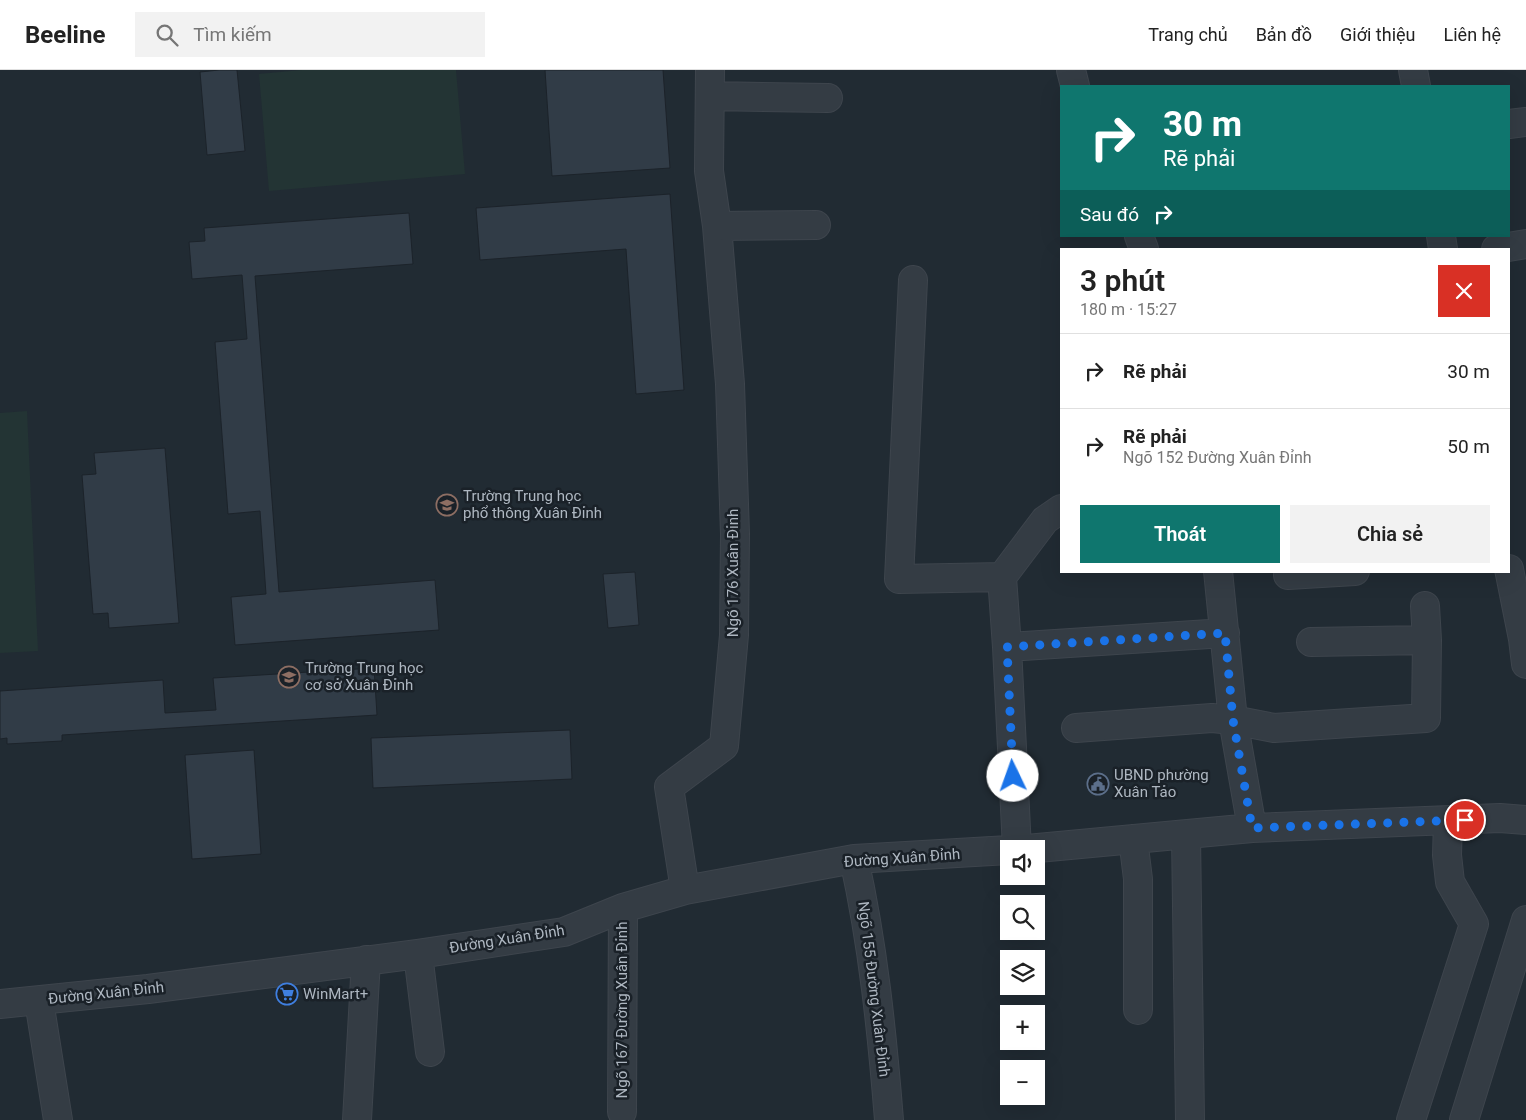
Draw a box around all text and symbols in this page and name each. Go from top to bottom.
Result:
search box [135,12,485,57]
text: Beeline [25,21,105,49]
icon: search [153,21,181,49]
text: Tìm kiếm [193,23,272,46]
text: Trang chủ [1148,24,1228,45]
text: Bản đồ [1256,24,1312,45]
text: Giới thiệu [1340,24,1416,45]
text: Liên hệ [1444,24,1501,45]
text: 30 m [1163,104,1242,145]
icon: right [1080,105,1145,170]
text: Rẽ phải [1163,146,1235,171]
icon: right [1149,200,1177,228]
text: Sau đó [1080,203,1139,226]
text: 3 phút [1080,263,1165,298]
button: close [1438,265,1490,317]
text: 180 m · 15:27 [1080,300,1177,319]
icon: right [1080,357,1108,385]
text: Rẽ phải [1123,360,1187,383]
text: 30 m [1447,360,1490,383]
text: Rẽ phải [1123,425,1187,448]
icon: right [1080,432,1108,460]
text: 50 m [1447,435,1490,458]
text: Ngõ 152 Đường Xuân Đỉnh [1123,448,1312,467]
place label: Trường Trung học phổ thông Xuân Đỉnh [463,487,602,522]
school or university icon: Trường Trung học phổ thông Xuân Đỉnh [435,493,459,517]
button: Thoát [1080,505,1280,563]
button: Chia sẻ [1290,505,1490,563]
street label: Ngõ 176 Xuân Đỉnh [724,509,742,637]
place label: Trường Trung học cơ sở Xuân Đỉnh [305,659,423,694]
school or university icon: Trường Trung học cơ sở Xuân Đỉnh [277,665,301,689]
position arrow [986,749,1038,801]
place label: UBND phường Xuân Tảo [1114,766,1209,801]
public building icon: UBND phường Xuân Tảo [1086,772,1110,796]
pin [1444,799,1486,841]
icon: arrive [1451,806,1479,834]
map controls [1000,840,1045,1105]
button: sound [1000,840,1045,885]
street label: Đường Xuân Đỉnh [843,845,961,871]
button: search [1000,895,1045,940]
street label: Ngõ 155 Đường Xuân Đỉnh [854,900,894,1078]
street label: Đường Xuân Đỉnh [448,921,566,957]
street label: Ngõ 167 Đường Xuân Đỉnh [613,922,631,1098]
button: layers [1000,950,1045,995]
street label: Đường Xuân Đỉnh [47,978,165,1008]
supermarket icon: WinMart+ [275,982,299,1006]
place label: WinMart+ [303,985,368,1003]
button: + [1000,1005,1045,1050]
button: − [1000,1060,1045,1105]

